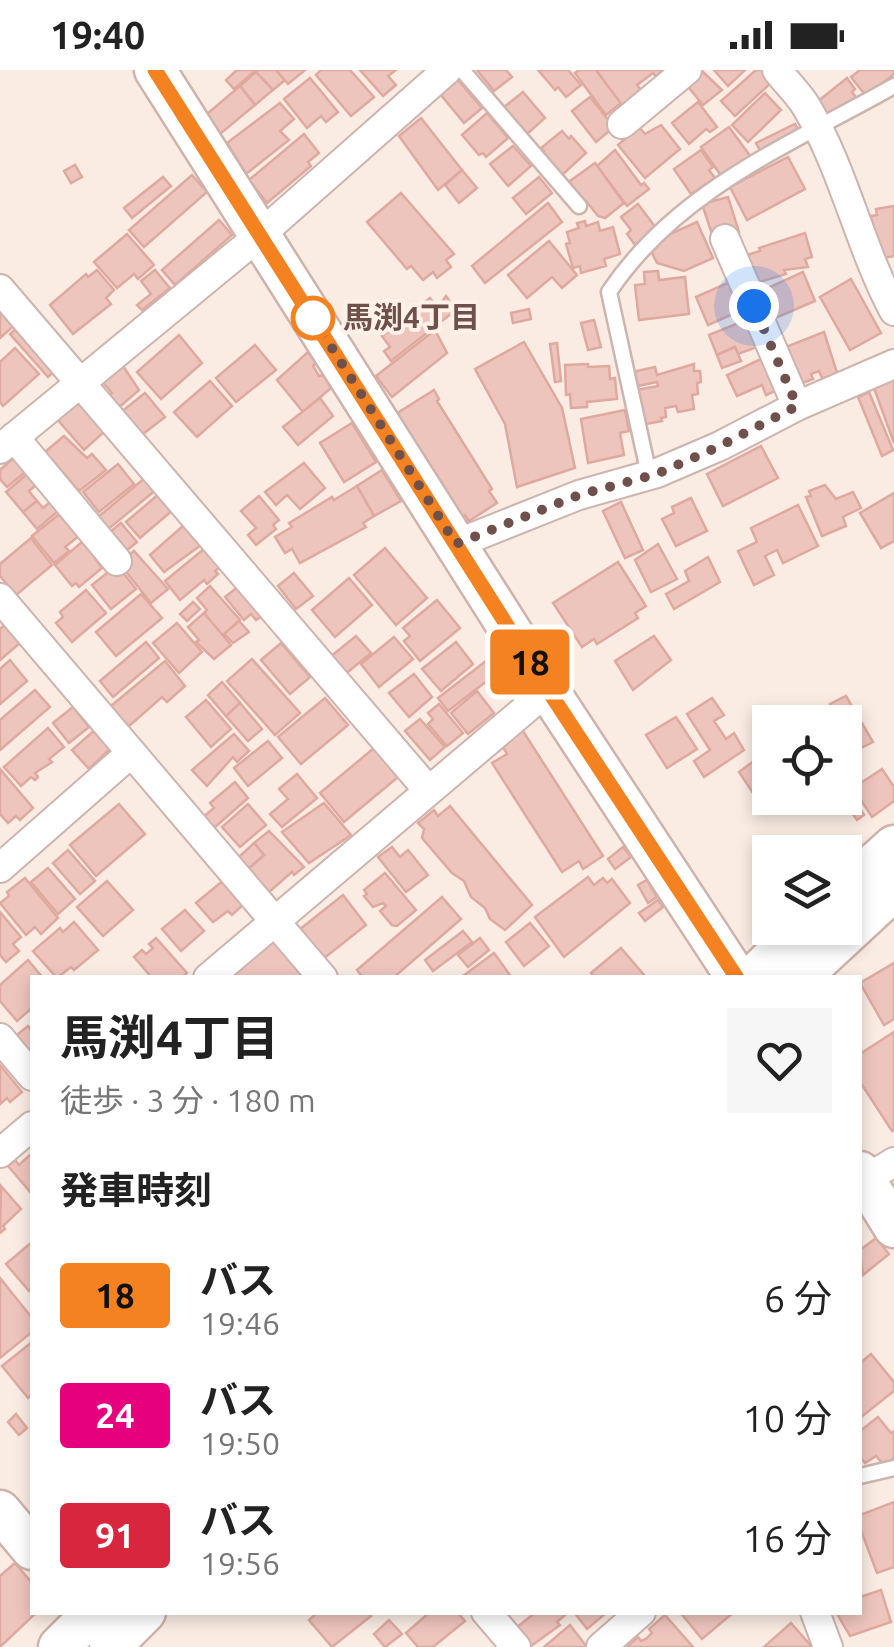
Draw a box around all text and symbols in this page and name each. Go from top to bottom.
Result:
text: 19:40 [50,14,145,56]
your location [729,281,779,331]
marker: 馬渕4丁目 [292,297,334,339]
place label: 馬渕4丁目 [343,300,480,334]
line badge: 18 [485,630,575,694]
text: 18 [510,642,550,682]
map controls [752,705,862,945]
button: locate [752,705,862,815]
button: layers [752,835,862,945]
button: heart [727,1008,832,1113]
text: 馬渕4丁目 [60,1010,279,1064]
text: 徒歩 · 3 分 · 180 m [60,1082,316,1118]
text: 発車時刻 [60,1169,212,1211]
text: バス [200,1259,276,1301]
text: 18 [95,1275,135,1315]
text: 6 分 [764,1277,832,1319]
text: 19:46 [200,1305,280,1341]
text: バス [200,1379,276,1421]
text: 24 [95,1395,135,1435]
text: 10 分 [742,1397,832,1439]
text: 19:50 [200,1425,280,1461]
text: バス [200,1499,276,1541]
text: 91 [95,1515,135,1555]
text: 16 分 [742,1517,832,1559]
text: 19:56 [200,1545,280,1581]

